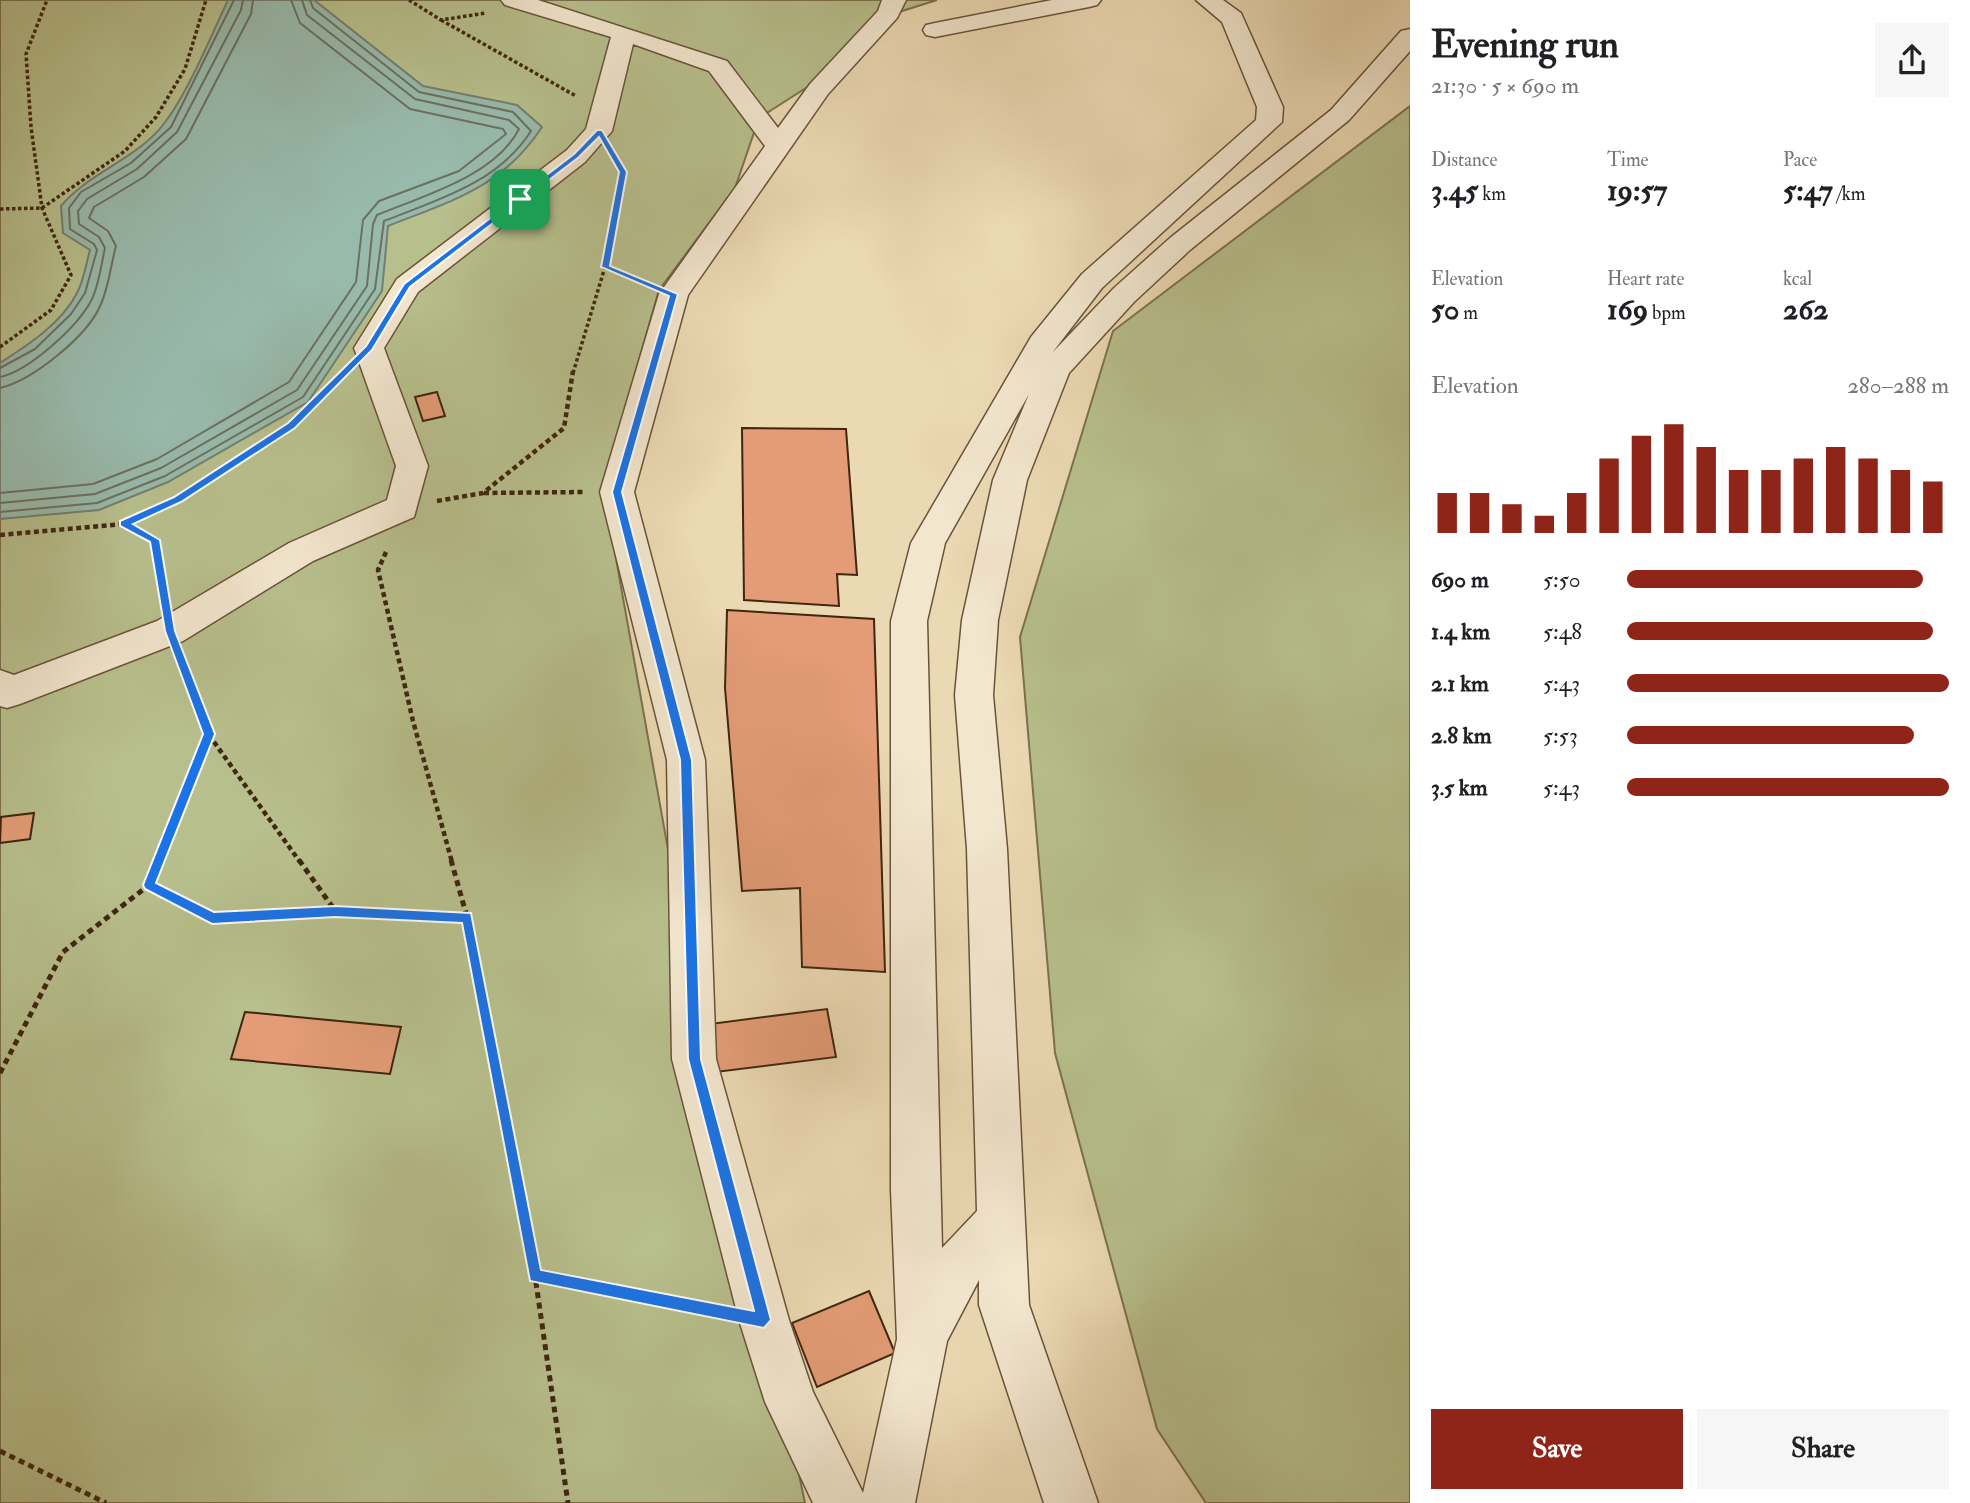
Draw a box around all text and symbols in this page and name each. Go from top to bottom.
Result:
text: Evening run [1431,21,1619,69]
button: share [1875,23,1949,97]
text: 21:30 · 5 × 690 m [1431,71,1579,100]
text: Distance [1431,148,1497,172]
text: Time [1607,148,1649,172]
text: Pace [1783,148,1817,172]
pin [490,169,550,229]
text: 3.45 [1431,172,1478,209]
text: 19:57 [1607,172,1667,209]
text: 5:47 [1783,172,1833,209]
icon: arrive [501,180,539,218]
text: km [1478,182,1506,206]
text: /km [1833,182,1866,206]
text: Elevation [1431,267,1503,291]
text: Heart rate [1607,267,1684,291]
text: kcal [1783,267,1812,291]
text: 50 [1431,291,1459,328]
text: 169 [1607,291,1648,328]
text: 262 [1783,291,1829,328]
text: m [1459,301,1478,325]
text: bpm [1648,301,1686,325]
text: Elevation [1431,371,1519,400]
text: 280–288 m [1847,371,1949,400]
text: 690 m [1431,565,1489,594]
text: 5:50 [1543,565,1581,594]
text: 1.4 km [1431,617,1490,646]
text: 5:48 [1543,617,1582,646]
text: 2.1 km [1431,669,1489,698]
text: 5:43 [1543,669,1580,698]
text: 2.8 km [1431,721,1492,750]
text: 5:53 [1543,721,1578,750]
text: 3.5 km [1431,773,1488,802]
text: 5:43 [1543,773,1580,802]
button: Save [1431,1409,1683,1489]
button: Share [1697,1409,1949,1489]

